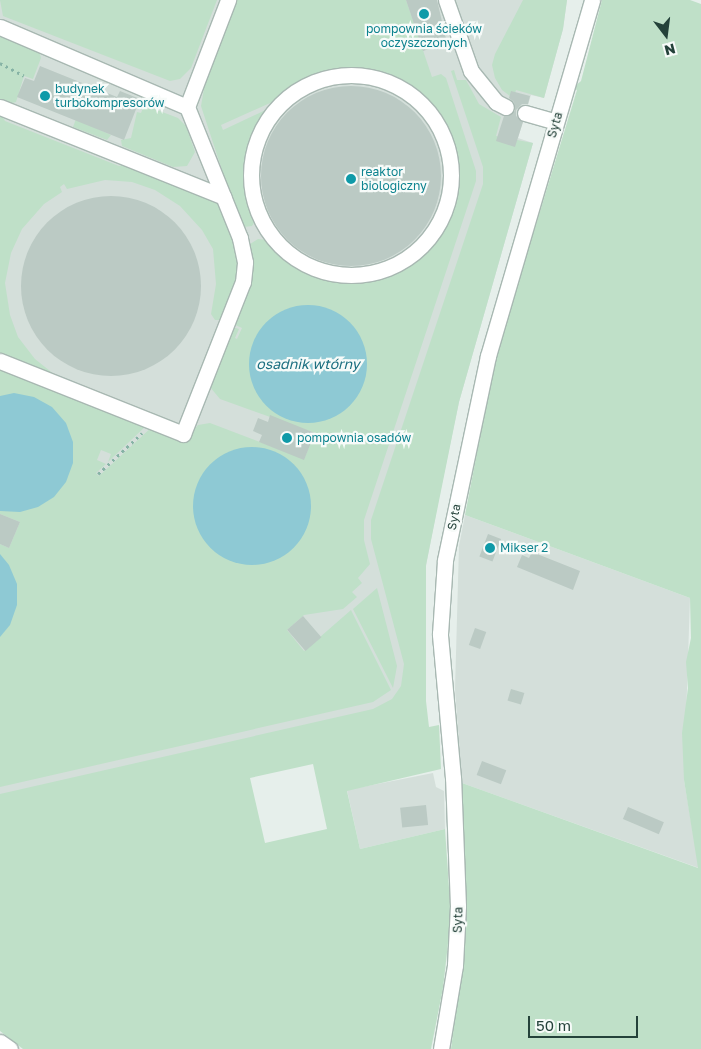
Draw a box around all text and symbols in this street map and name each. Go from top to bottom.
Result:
marker: pompownia ścieków oczyszczonych [418,8,430,20]
north arrow [641,10,691,60]
place label: pompownia ścieków oczyszczonych [366,22,482,50]
text: N [663,40,677,60]
place label: budynek turbokompresorów [55,82,164,110]
marker: budynek turbokompresorów [39,90,51,102]
street label: Syta [544,110,566,140]
place label: reaktor biologiczny [361,165,427,193]
marker: reaktor biologiczny [345,173,357,185]
water label: osadnik wtórny [256,356,360,372]
place label: pompownia osadów [297,431,411,445]
marker: pompownia osadów [281,432,293,444]
street label: Syta [444,503,464,531]
place label: Mikser 2 [500,541,548,555]
marker: Mikser 2 [484,542,496,554]
street label: Syta [450,907,466,933]
scale bar [531,1006,641,1038]
text: 50 m [536,1016,571,1034]

